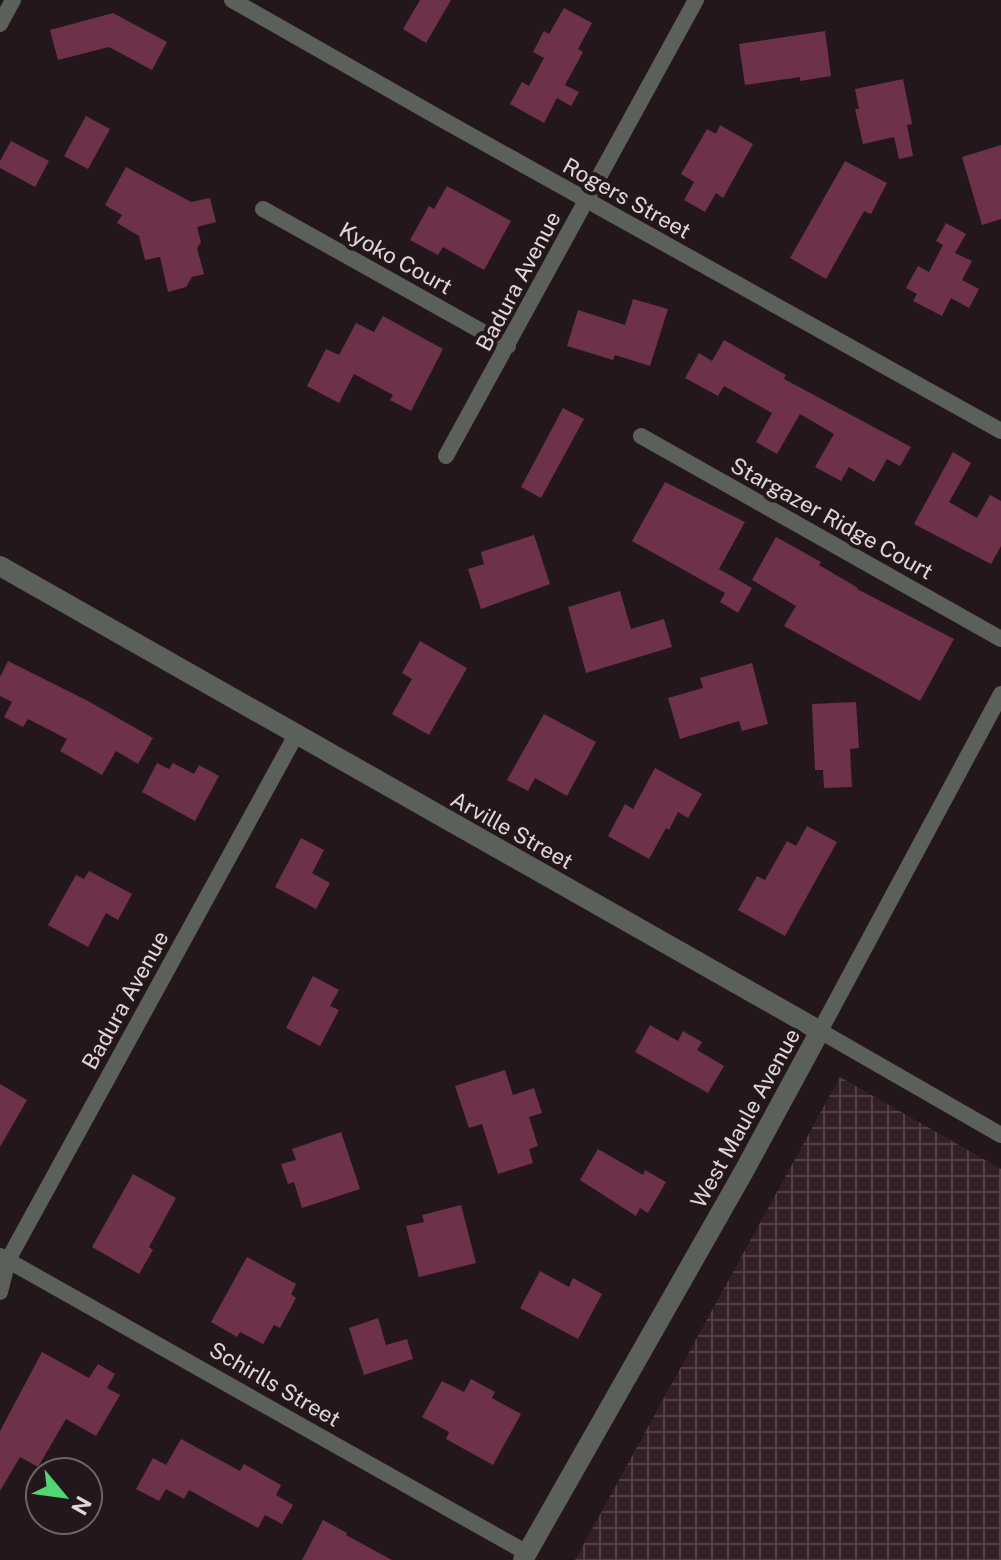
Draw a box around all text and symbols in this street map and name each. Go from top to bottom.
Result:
street label: Rogers Street [559,152,695,244]
street label: Badura Avenue [470,207,566,355]
street label: Kyoko Court [335,216,457,300]
street label: Stargazer Ridge Court [726,452,938,584]
street label: Arville Street [446,786,578,874]
street label: Badura Avenue [76,926,174,1074]
street label: West Maule Avenue [685,1024,805,1212]
street label: Schirlls Street [205,1336,345,1432]
north arrow [24,1456,104,1536]
text: N [66,1492,97,1520]

